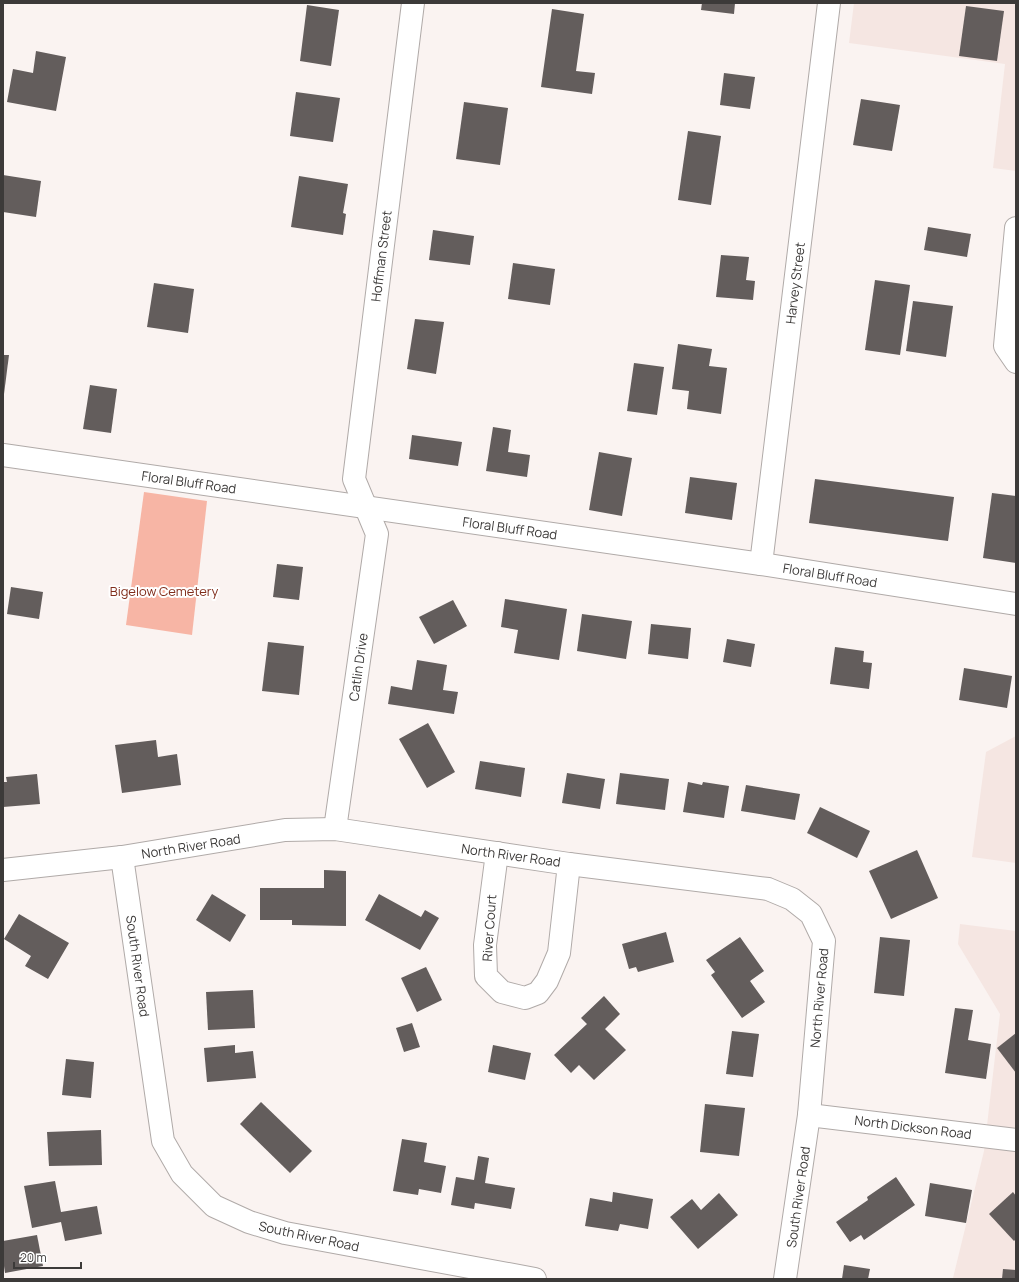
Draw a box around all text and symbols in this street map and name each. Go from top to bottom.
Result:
street label: Hoffman Street [366,209,396,303]
street label: Harvey Street [781,241,809,325]
street label: Floral Bluff Road [141,466,237,498]
street label: Floral Bluff Road [462,512,558,544]
street label: Floral Bluff Road [782,559,878,591]
park label: Bigelow Cemetery [110,582,218,600]
street label: Catlin Drive [344,631,372,702]
street label: North River Road [140,829,242,863]
street label: North River Road [460,839,562,871]
street label: River Court [478,894,500,962]
street label: South River Road [122,914,154,1018]
street label: North River Road [806,947,832,1049]
street label: North Dickson Road [853,1111,973,1143]
street label: South River Road [782,1145,814,1249]
street label: South River Road [257,1217,361,1255]
scale bar [14,1244,81,1270]
text: 20 m [20,1249,47,1266]

